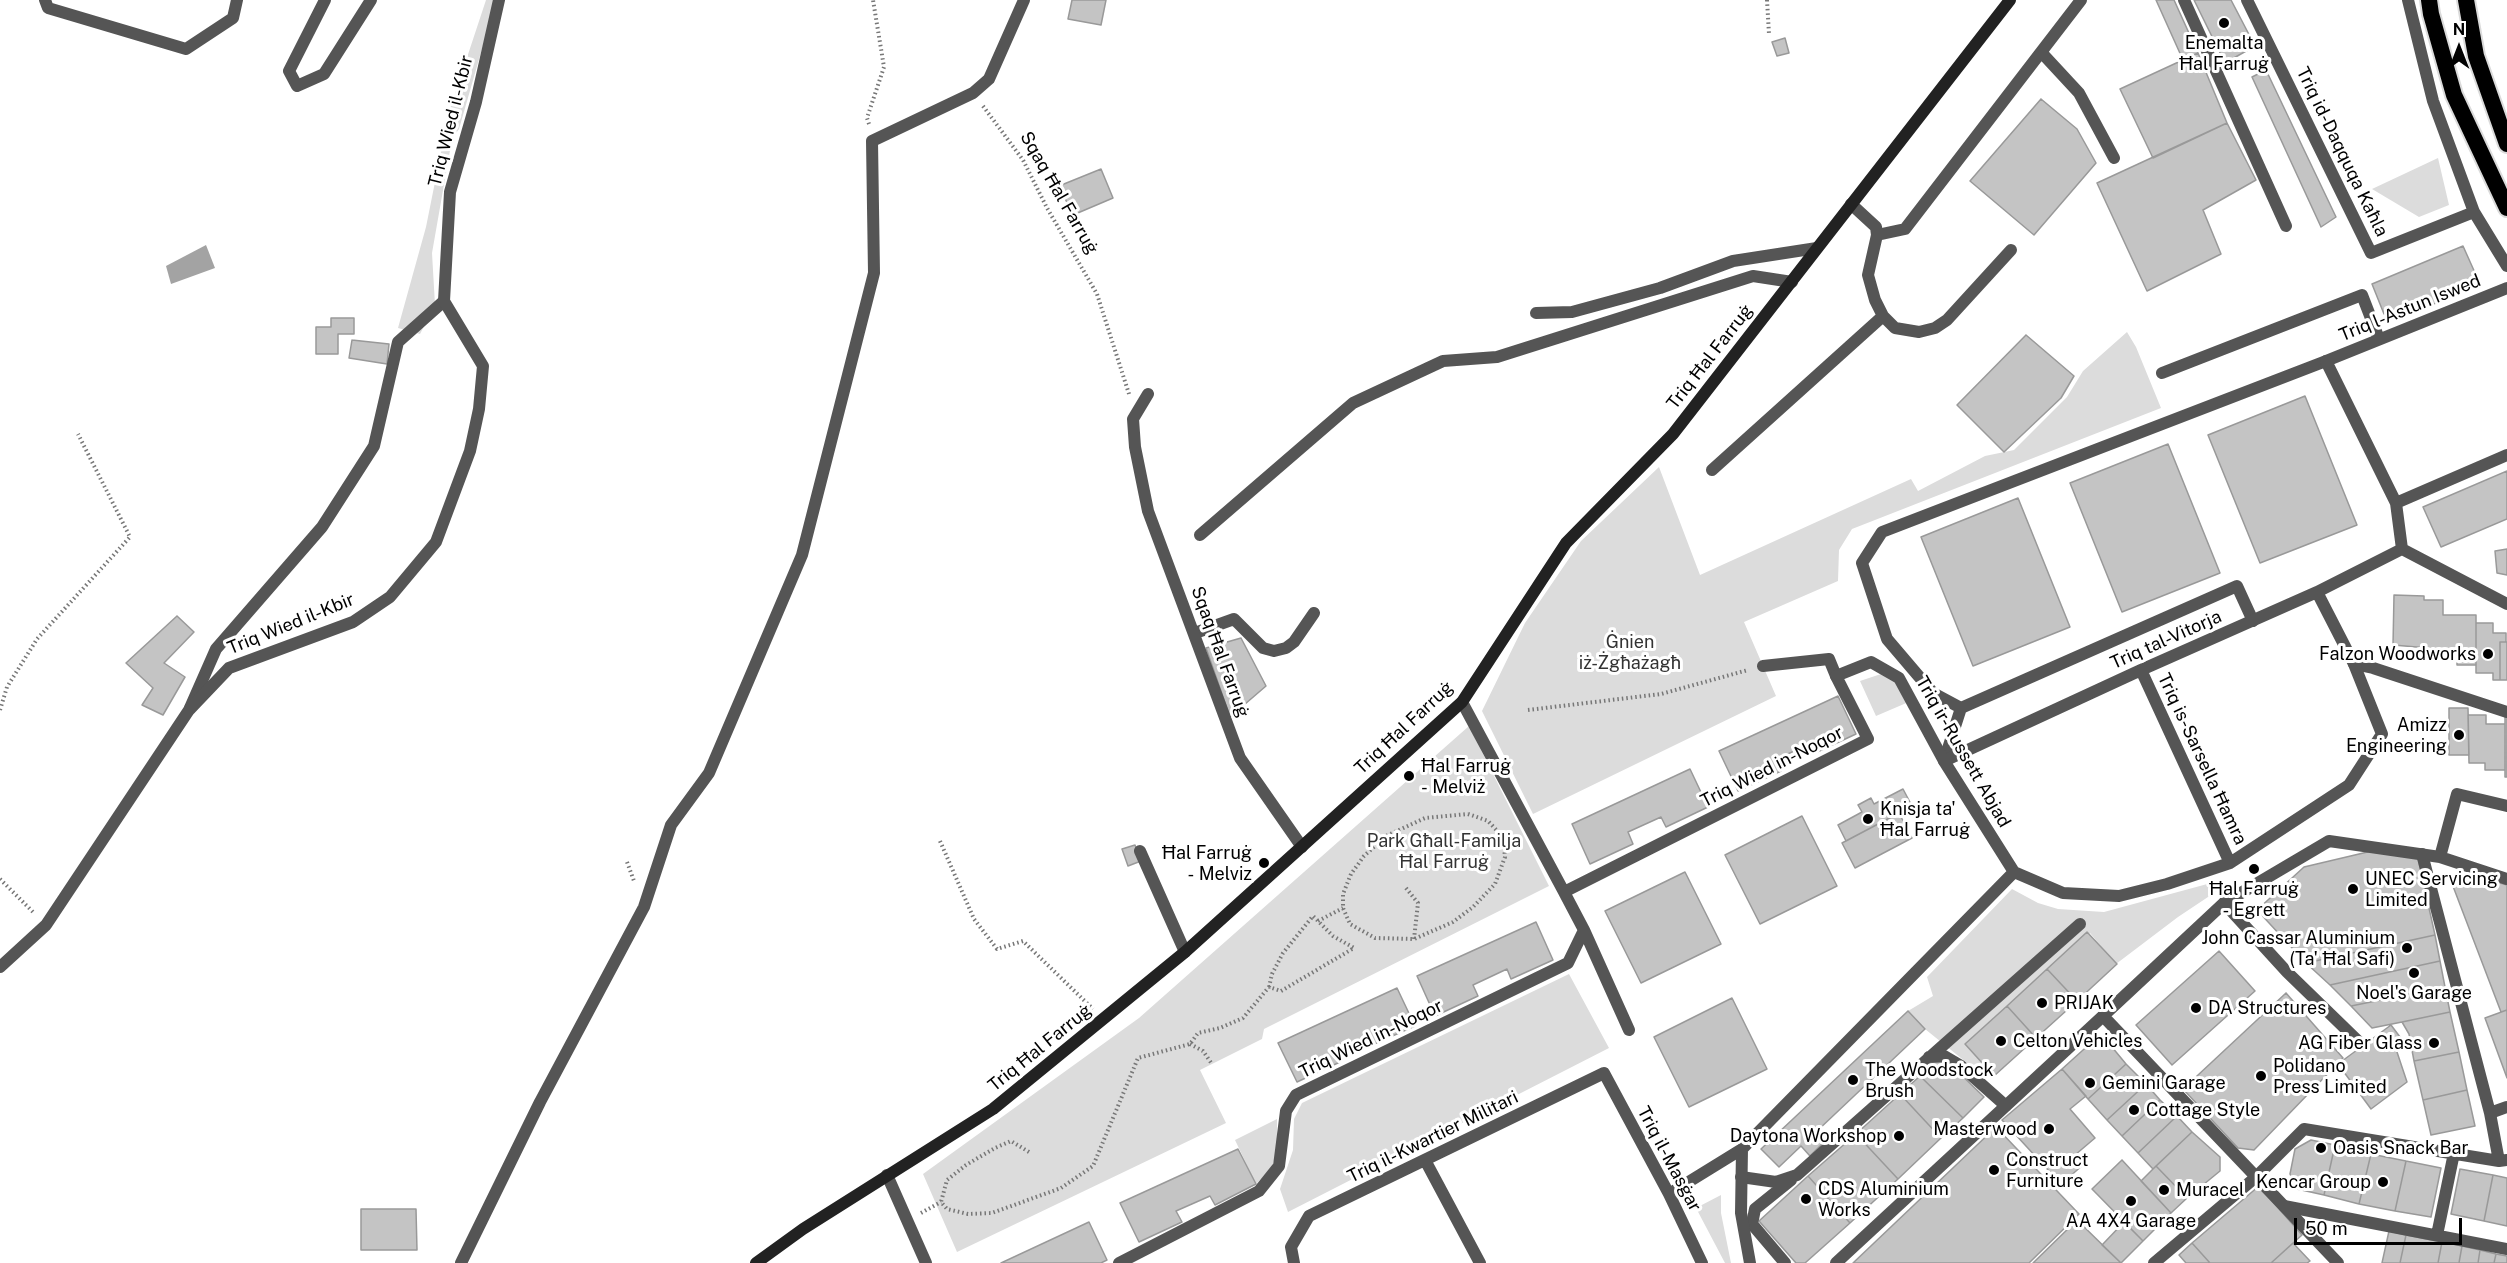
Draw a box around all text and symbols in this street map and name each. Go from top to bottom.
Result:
marker: Enemalta Ħal Farruġ [2217,16,2231,30]
north arrow [2429,18,2489,78]
text: N [2453,20,2465,39]
place label: Enemalta Ħal Farruġ [2179,32,2269,74]
street label: Triq Wied il-Kbir [424,53,478,189]
street label: Triq id-Daqquqa Kaħla [2292,64,2392,240]
street label: Sqaq Ħal Farruġ [1015,128,1103,258]
street label: Triq l-Astun Iswed [2336,270,2484,346]
street label: Triq Ħal Farruġ [1662,300,1758,414]
street label: Sqaq Ħal Farruġ [1186,583,1254,721]
street label: Triq Wied il-Kbir [224,589,358,659]
street label: Triq tal-Vitorja [2107,606,2225,674]
park label: Ġnien iż-Żgħażagħ [1579,631,1681,674]
place label: Falzon Woodworks [2319,643,2476,665]
marker: Falzon Woodworks [2481,647,2495,661]
street label: Triq is-Sarsella Ħamra [2153,670,2251,848]
street label: Triq ir-Russett Abjad [1911,673,2015,831]
street label: Triq Ħal Farruġ [1350,677,1458,779]
place label: Amizz Engineering [2346,714,2447,756]
street label: Triq Wied in-Noqor [1697,722,1847,812]
marker: Amizz Engineering [2452,728,2466,742]
place label: Ħal Farruġ - Melviż [1421,755,1511,798]
marker: Ħal Farruġ - Melviż [1402,769,1416,783]
place label: Knisja ta' Ħal Farruġ [1880,798,1970,840]
marker: Knisja ta' Ħal Farruġ [1861,812,1875,826]
park label: Park Għall-Familja Ħal Farruġ [1367,830,1521,872]
place label: Ħal Farruġ - Melviz [1162,842,1252,884]
marker: Ħal Farruġ - Melviz [1257,856,1271,870]
marker: Ħal Farruġ - Egrett [2247,862,2261,876]
place label: UNEC Servicing Limited [2365,868,2498,910]
place label: Ħal Farruġ - Egrett [2209,878,2299,920]
marker: UNEC Servicing Limited [2346,882,2360,896]
place label: John Cassar Aluminium (Ta' Ħal Safi) [2201,927,2395,970]
marker: John Cassar Aluminium (Ta' Ħal Safi) [2400,941,2414,955]
marker: Noel's Garage [2407,966,2421,980]
place label: Noel's Garage [2356,982,2472,1004]
place label: PRIJAK [2054,992,2114,1014]
street label: Triq Wied in-Noqor [1296,995,1446,1083]
marker: PRIJAK [2035,996,2049,1010]
place label: DA Structures [2208,997,2326,1019]
street label: Triq Ħal Farruġ [984,1000,1096,1096]
marker: DA Structures [2189,1001,2203,1015]
place label: Celton Vehicles [2013,1030,2142,1052]
place label: AG Fiber Glass [2298,1032,2422,1054]
marker: Celton Vehicles [1994,1034,2008,1048]
marker: AG Fiber Glass [2427,1036,2441,1050]
place label: Polidano Press Limited [2273,1055,2387,1098]
place label: The Woodstock Brush [1865,1059,1994,1102]
marker: Polidano Press Limited [2254,1069,2268,1083]
place label: Gemini Garage [2102,1072,2226,1094]
marker: The Woodstock Brush [1846,1073,1860,1087]
marker: Gemini Garage [2083,1076,2097,1090]
street label: Triq il-Kwartier Militari [1344,1086,1522,1188]
place label: Cottage Style [2146,1099,2260,1121]
street label: Triq il-Masġar [1632,1103,1706,1215]
marker: Cottage Style [2127,1103,2141,1117]
place label: Masterwood [1933,1118,2037,1140]
marker: Masterwood [2042,1122,2056,1136]
place label: Daytona Workshop [1730,1125,1887,1147]
marker: Daytona Workshop [1892,1129,1906,1143]
place label: Oasis Snack Bar [2333,1137,2469,1159]
marker: Oasis Snack Bar [2314,1141,2328,1155]
place label: Construct Furniture [2006,1149,2089,1192]
marker: Construct Furniture [1987,1163,2001,1177]
place label: Kencar Group [2256,1171,2371,1193]
marker: Kencar Group [2376,1175,2390,1189]
place label: CDS Aluminium Works [1818,1178,1949,1220]
place label: Muracel [2176,1179,2245,1201]
marker: Muracel [2157,1183,2171,1197]
marker: CDS Aluminium Works [1799,1192,1813,1206]
marker: AA 4X4 Garage [2124,1194,2138,1208]
scale bar [2297,1206,2465,1244]
place label: AA 4X4 Garage [2066,1210,2196,1232]
text: 50 m [2305,1218,2348,1239]

